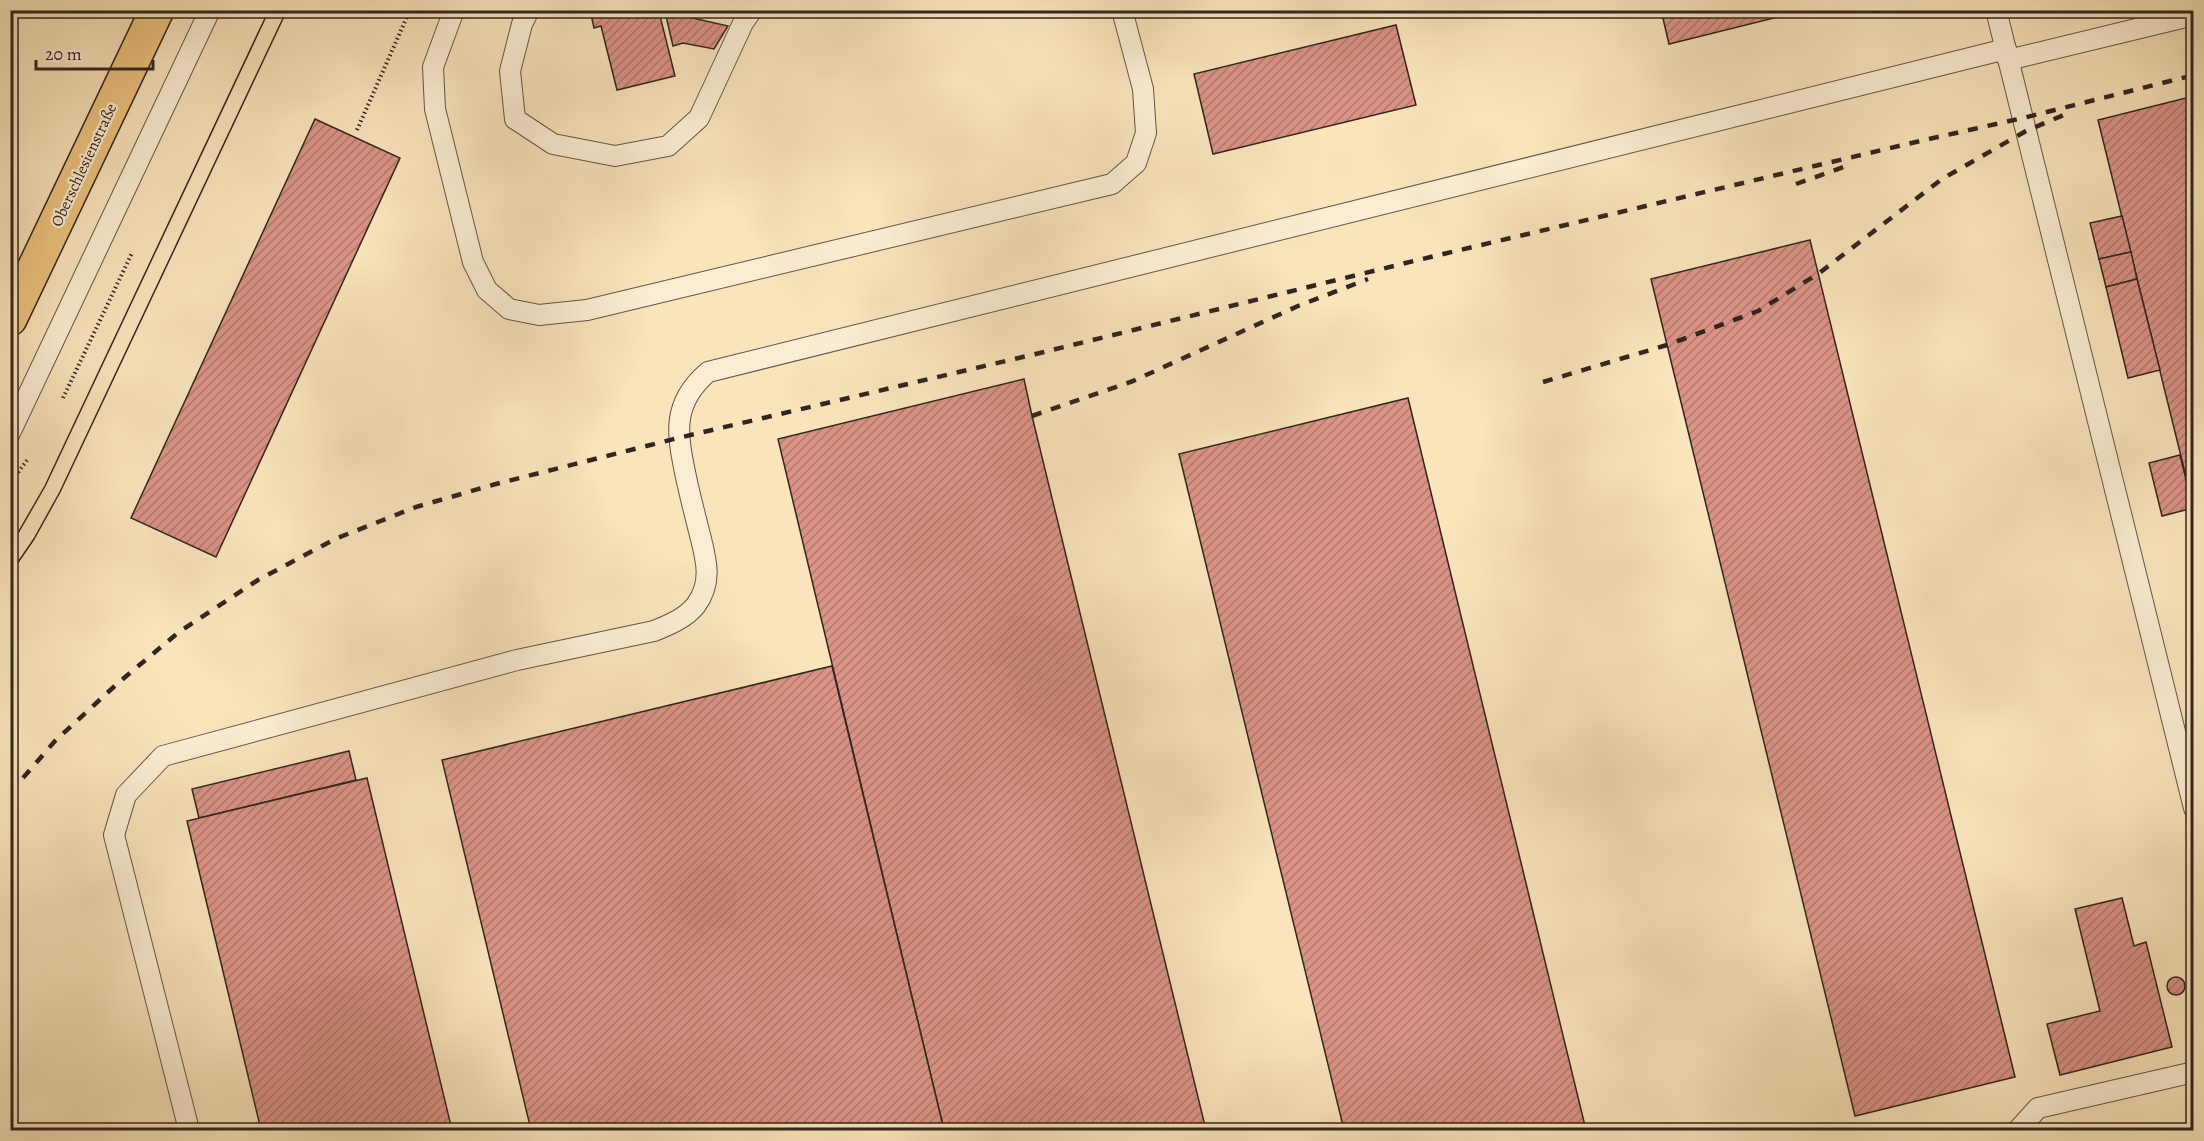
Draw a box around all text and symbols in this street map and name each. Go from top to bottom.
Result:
scale bar [36,33,153,71]
text: 20 m [45,42,82,66]
street label: Oberschlesienstraße [46,100,122,230]

